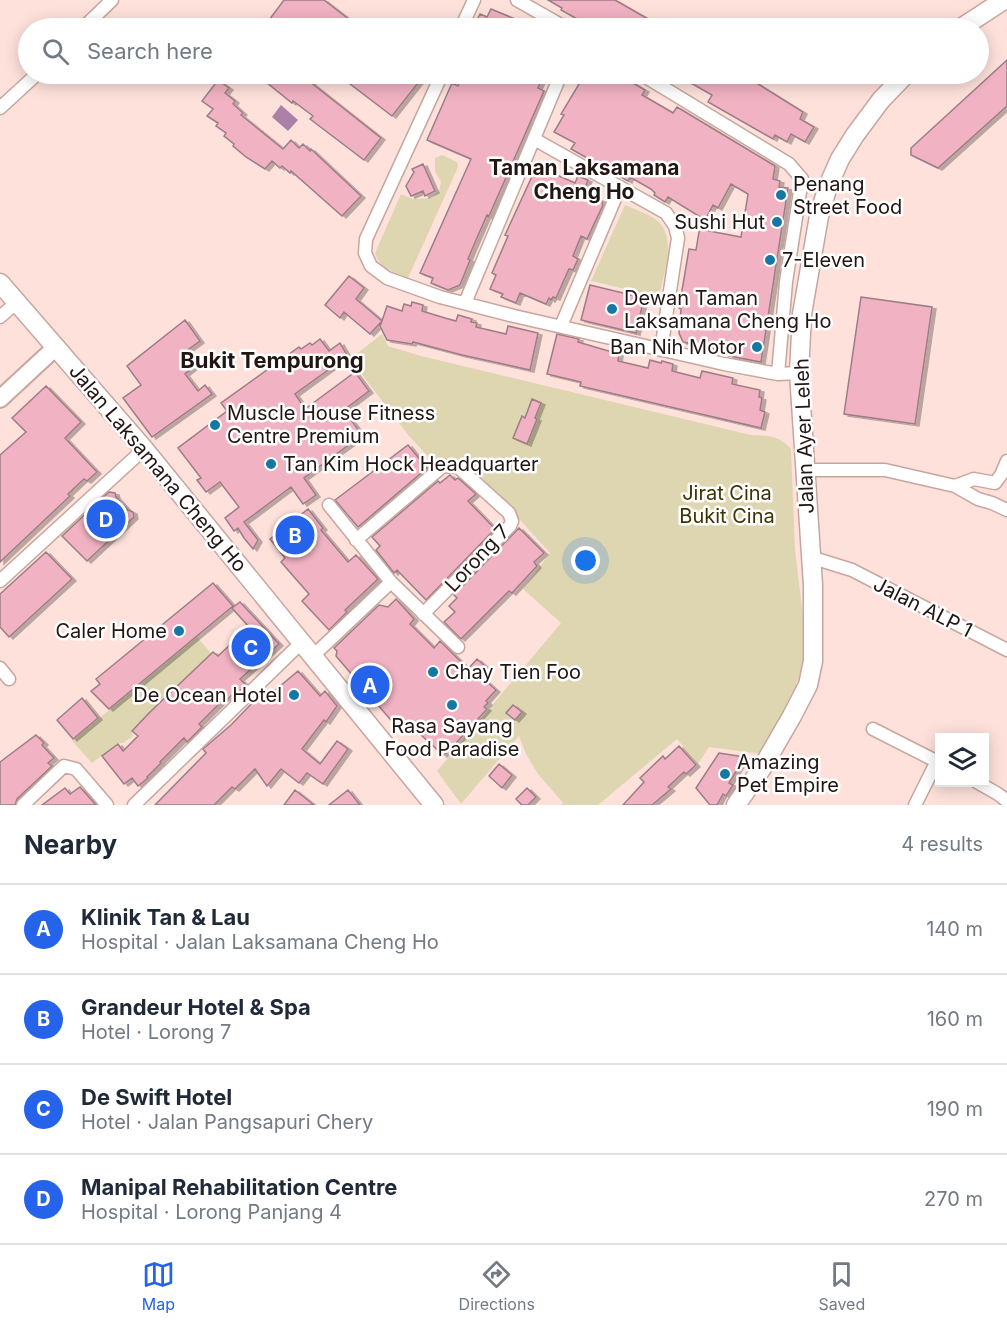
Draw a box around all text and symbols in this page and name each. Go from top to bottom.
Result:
search box [18,18,989,84]
icon: search [39,35,72,68]
text: Search here [87,38,213,64]
district label: Taman Laksamana Cheng Ho [489,155,679,204]
place label: Penang Street Food [793,172,902,219]
marker: Penang Street Food [774,188,788,202]
place label: Sushi Hut [674,210,765,234]
marker: Sushi Hut [770,215,784,229]
place label: 7-Eleven [782,248,865,272]
marker: 7-Eleven [763,253,777,267]
place label: Dewan Taman Laksamana Cheng Ho [624,286,831,333]
marker: Dewan Taman Laksamana Cheng Ho [605,302,619,316]
place label: Ban Nih Motor [610,335,745,359]
marker: Ban Nih Motor [750,340,764,354]
district label: Bukit Tempurong [180,347,364,373]
street label: Jalan Ayer Leleh [789,358,819,514]
street label: Jalan Laksamana Cheng Ho [64,359,252,577]
place label: Muscle House Fitness Centre Premium [227,401,435,448]
marker: Muscle House Fitness Centre Premium [208,418,222,432]
place label: Tan Kim Hock Headquarter [283,452,539,476]
marker: Tan Kim Hock Headquarter [264,457,278,471]
park label: Jirat Cina Bukit Cina [679,481,775,528]
pin: D [86,496,126,542]
pin: B [276,512,314,558]
street label: Lorong 7 [440,519,514,597]
your location [571,546,600,575]
street label: Jalan ALP 1 [870,572,976,642]
place label: Caler Home [55,619,167,643]
marker: Caler Home [172,624,186,638]
pin: C [232,624,270,670]
place label: Chay Tien Foo [445,660,581,684]
pin: A [350,662,389,708]
marker: Chay Tien Foo [426,665,440,679]
place label: De Ocean Hotel [133,683,282,707]
marker: De Ocean Hotel [287,688,301,702]
marker: Rasa Sayang Food Paradise [445,698,459,712]
place label: Rasa Sayang Food Paradise [385,714,519,761]
map controls [935,733,989,787]
button: layers [935,733,989,787]
place label: Amazing Pet Empire [737,750,839,797]
marker: Amazing Pet Empire [718,767,732,781]
text: Nearby [24,829,117,860]
text: 4 results [901,832,983,856]
text: Klinik Tan & Lau [81,904,250,930]
text: A [36,917,51,941]
text: 140 m [926,917,983,941]
text: Hospital · Jalan Laksamana Cheng Ho [81,930,439,954]
text: Grandeur Hotel & Spa [81,994,311,1020]
text: B [37,1007,50,1031]
text: 160 m [927,1007,983,1031]
text: Hotel · Lorong 7 [81,1020,231,1044]
text: De Swift Hotel [81,1084,232,1110]
text: C [36,1097,51,1121]
text: 190 m [927,1097,983,1121]
text: Hotel · Jalan Pangsapuri Chery [81,1110,373,1134]
text: Manipal Rehabilitation Centre [81,1174,397,1200]
text: D [36,1187,51,1211]
text: 270 m [924,1187,983,1211]
text: Hospital · Lorong Panjang 4 [81,1200,342,1224]
tab: Map [142,1258,175,1314]
tab: Directions [459,1258,535,1314]
tab: Saved [818,1258,865,1314]

